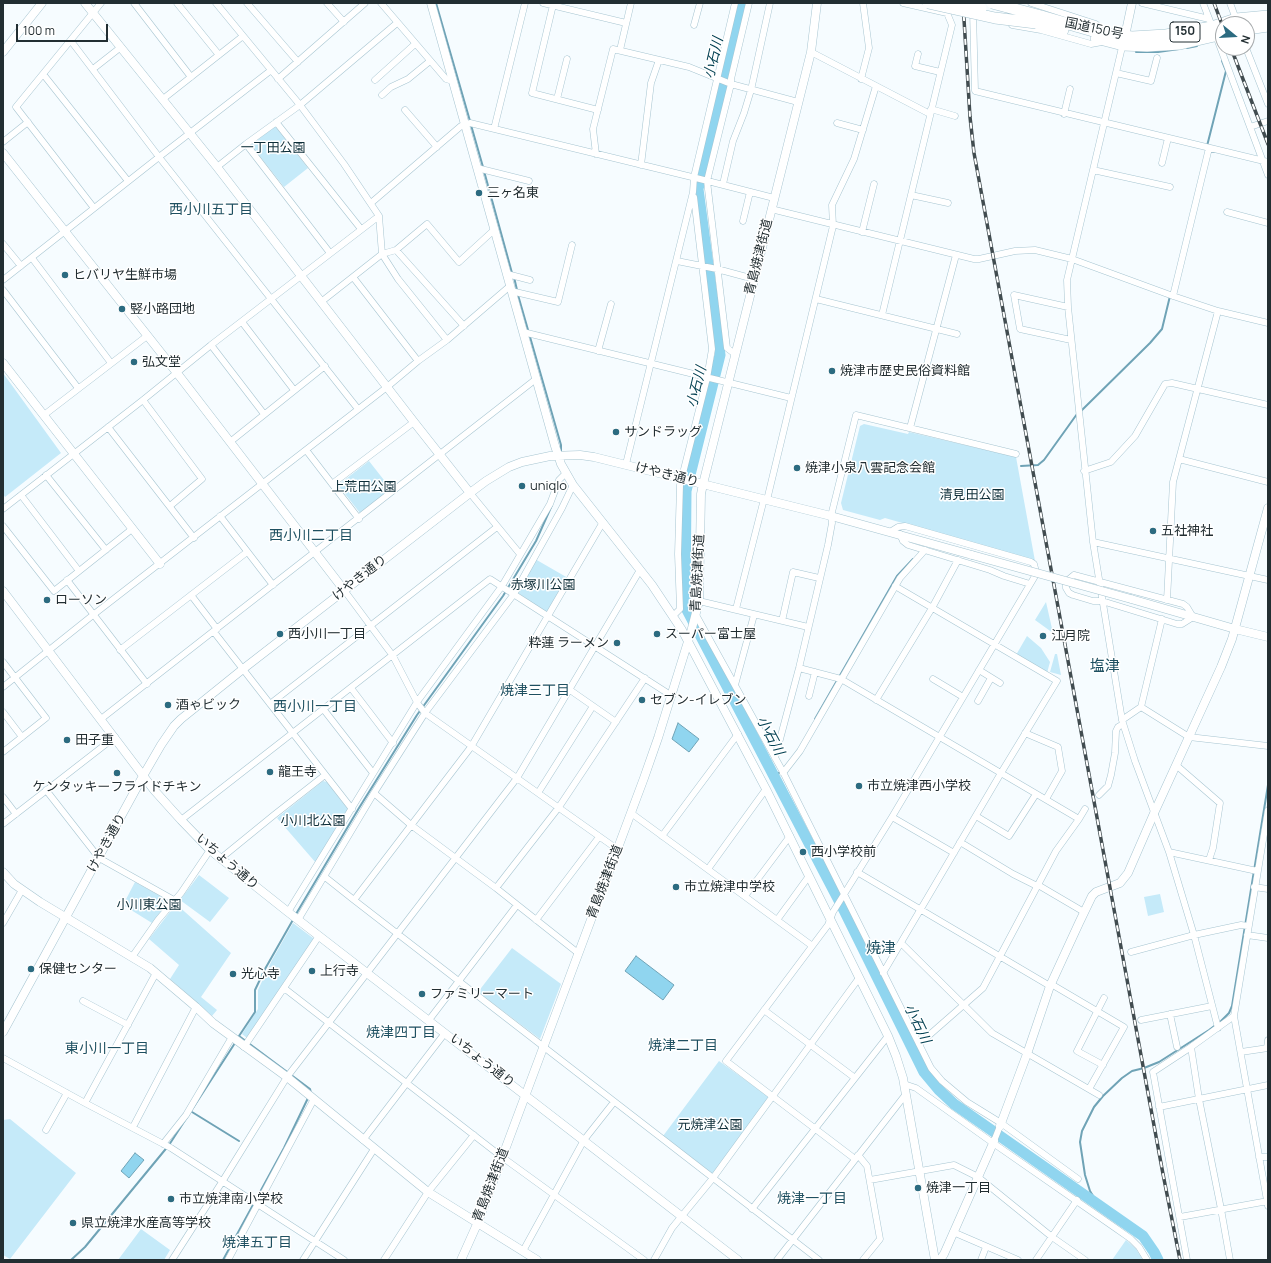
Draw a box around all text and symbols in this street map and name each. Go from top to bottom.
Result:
street label: 国道150号 [1063,15,1125,43]
scale bar [18,16,110,42]
north arrow [1215,16,1255,56]
text: 100 m [23,22,55,39]
road number: 150 [1170,22,1200,42]
text: N [1238,33,1254,46]
water label: 小石川 [701,36,727,80]
park label: 一丁田公園 [241,140,305,156]
place label: 三ヶ名東 [487,185,539,201]
marker: 三ヶ名東 [474,188,484,198]
district label: 西小川五丁目 [169,202,253,218]
street label: 青島焼津街道 [742,217,776,297]
place label: ヒバリヤ生鮮市場 [73,267,177,283]
marker: ヒバリヤ生鮮市場 [60,270,70,280]
place label: 竪小路団地 [130,301,195,317]
marker: 竪小路団地 [117,304,127,314]
place label: 弘文堂 [142,354,181,370]
marker: 弘文堂 [129,357,139,367]
place label: 焼津市歴史民俗資料館 [840,363,970,379]
water label: 小石川 [684,365,710,409]
marker: 焼津市歴史民俗資料館 [827,366,837,376]
place label: サンドラッグ [624,424,702,440]
marker: サンドラッグ [611,427,621,437]
street label: けやき通り [634,460,700,490]
place label: 焼津小泉八雲記念会館 [805,460,935,476]
marker: 焼津小泉八雲記念会館 [792,463,802,473]
place label: uniqlo [530,478,567,494]
park label: 上荒田公園 [332,479,396,495]
marker: uniqlo [517,481,527,491]
park label: 清見田公園 [940,487,1004,503]
place label: 五社神社 [1161,523,1213,539]
marker: 五社神社 [1148,526,1158,536]
district label: 西小川二丁目 [269,528,353,544]
street label: 青島焼津街道 [688,534,708,612]
street label: けやき通り [330,552,390,604]
park label: 赤塚川公園 [511,577,575,593]
place label: ローソン [55,592,107,608]
marker: ローソン [42,595,52,605]
place label: 西小川一丁目 [288,626,366,642]
place label: スーパー富士屋 [665,626,756,642]
place label: 江月院 [1051,628,1090,644]
marker: 西小川一丁目 [275,629,285,639]
marker: スーパー富士屋 [652,629,662,639]
marker: 江月院 [1038,631,1048,641]
place label: 粋蓮 ラーメン [528,635,609,651]
marker: 粋蓮 ラーメン [612,638,622,648]
district label: 塩津 [1090,658,1120,676]
district label: 焼津三丁目 [500,683,570,699]
place label: セブン-イレブン [650,692,746,708]
marker: セブン-イレブン [637,695,647,705]
place label: 酒ゃビック [176,697,241,713]
district label: 西小川一丁目 [273,699,357,715]
marker: 酒ゃビック [163,700,173,710]
water label: 小石川 [753,714,787,758]
place label: 田子重 [75,732,114,748]
marker: 田子重 [62,735,72,745]
place label: 龍王寺 [278,764,317,780]
marker: 龍王寺 [265,767,275,777]
marker: ケンタッキーフライドチキン [112,768,122,778]
place label: 市立焼津西小学校 [867,778,971,794]
place label: ケンタッキーフライドチキン [33,779,201,795]
marker: 市立焼津西小学校 [854,781,864,791]
street label: けやき通り [84,811,130,875]
park label: 小川北公園 [281,813,345,829]
street label: いちょう通り [192,831,262,893]
street label: 青島焼津街道 [584,843,626,921]
place label: 西小学校前 [811,844,876,860]
marker: 西小学校前 [798,847,808,857]
place label: 市立焼津中学校 [684,879,775,895]
marker: 市立焼津中学校 [671,882,681,892]
park label: 小川東公園 [117,897,181,913]
district label: 焼津 [866,940,896,958]
place label: 保健センター [39,961,117,977]
place label: 上行寺 [320,963,359,979]
marker: 保健センター [26,964,36,974]
place label: 光心寺 [241,966,280,982]
marker: 上行寺 [307,966,317,976]
marker: 光心寺 [228,969,238,979]
place label: ファミリーマート [430,986,534,1002]
marker: ファミリーマート [417,989,427,999]
water label: 小石川 [900,1001,934,1047]
district label: 焼津四丁目 [366,1025,436,1041]
street label: いちょう通り [446,1031,518,1091]
district label: 焼津二丁目 [648,1038,718,1054]
district label: 東小川一丁目 [65,1041,149,1057]
park label: 元焼津公園 [678,1117,742,1133]
street label: 青島焼津街道 [470,1146,512,1224]
place label: 焼津一丁目 [926,1180,991,1196]
marker: 焼津一丁目 [913,1183,923,1193]
place label: 市立焼津南小学校 [179,1191,283,1207]
district label: 焼津一丁目 [777,1191,847,1207]
marker: 市立焼津南小学校 [166,1194,176,1204]
place label: 県立焼津水産高等学校 [81,1215,211,1231]
marker: 県立焼津水産高等学校 [68,1218,78,1228]
district label: 焼津五丁目 [222,1235,292,1251]

